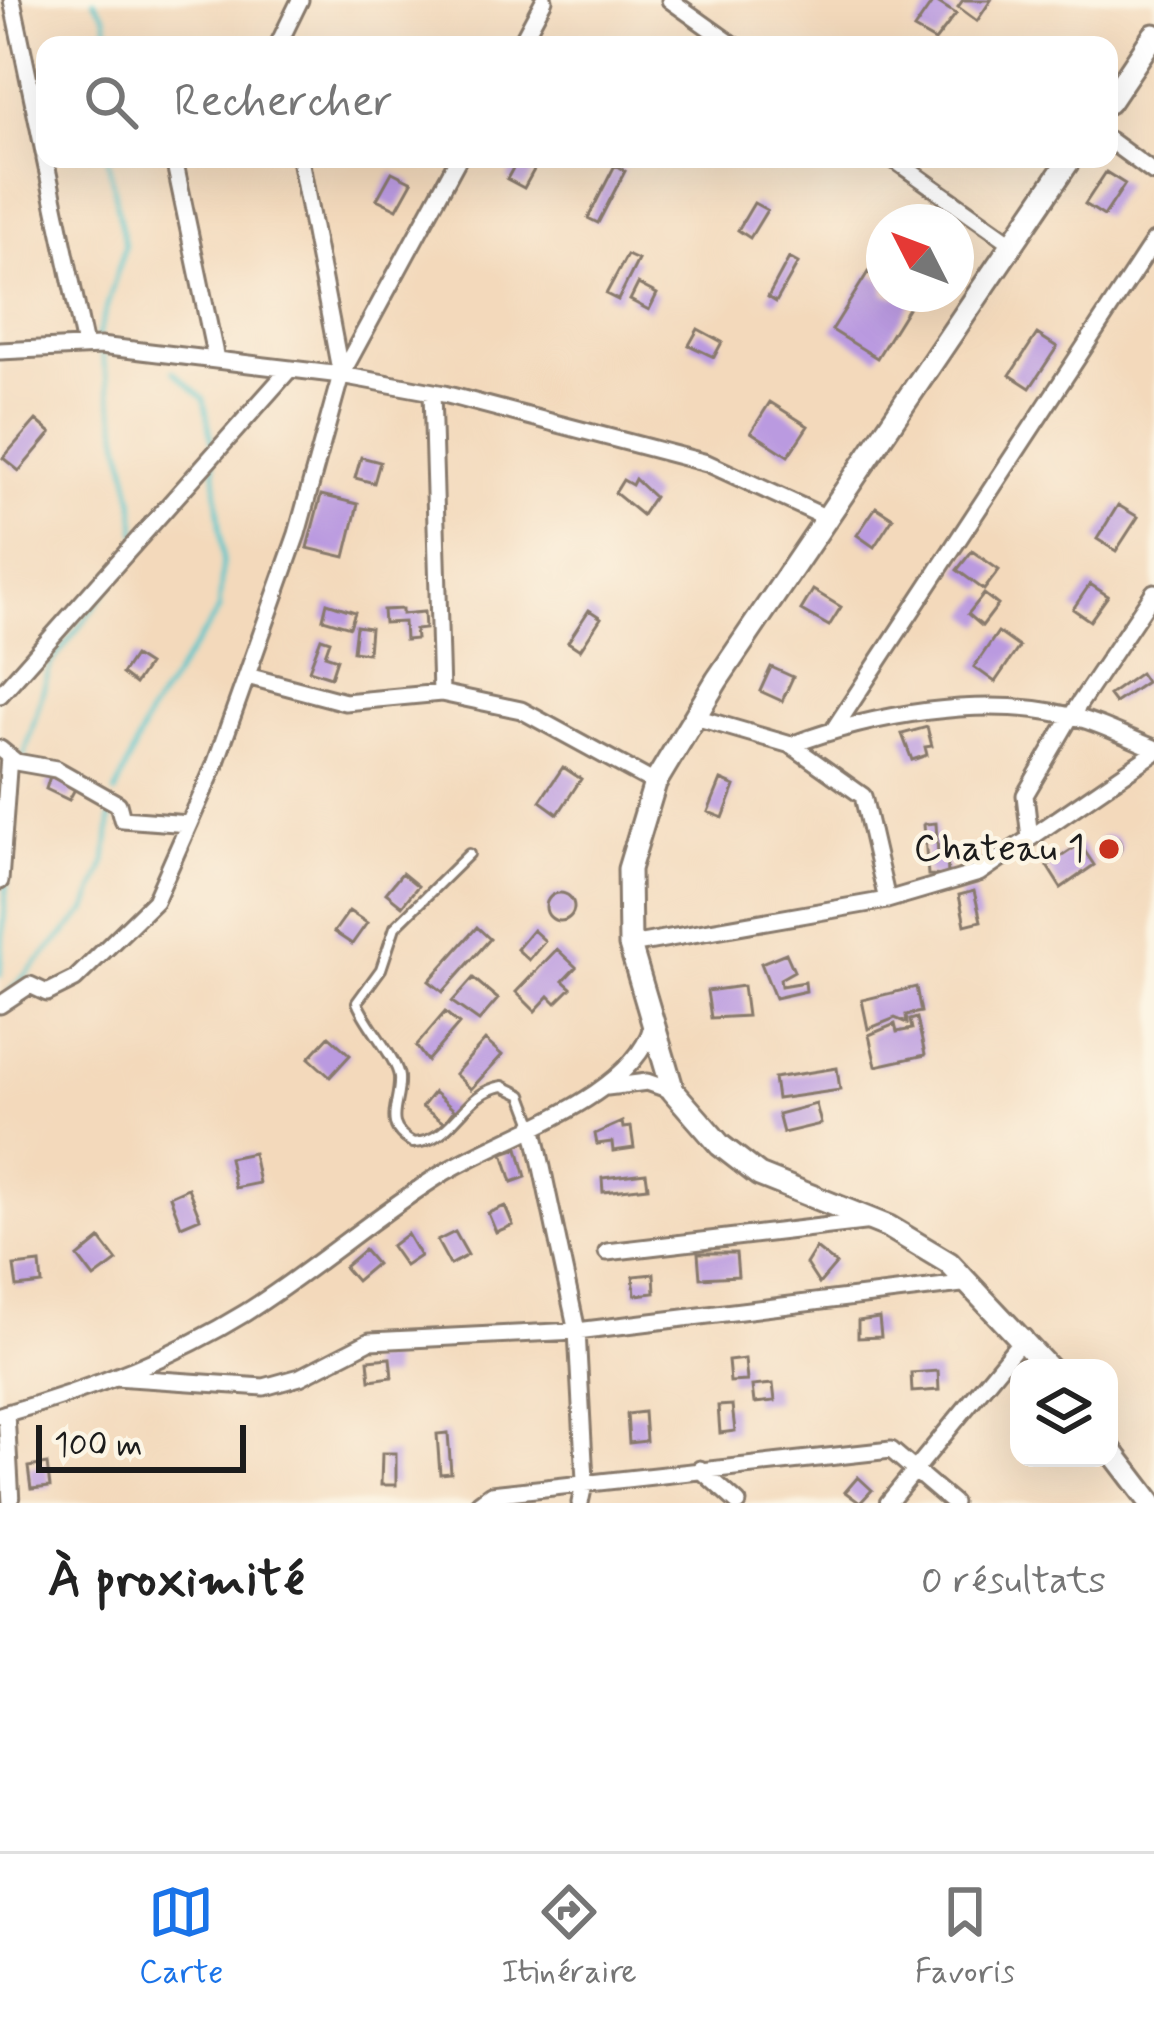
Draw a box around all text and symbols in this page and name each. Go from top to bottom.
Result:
search box [36,36,1118,168]
icon: search [78,69,144,135]
text: Rechercher [174,73,393,132]
north arrow [866,204,974,312]
place label: Chateau 1 [913,824,1085,875]
marker: Chateau 1 [1096,836,1122,862]
map controls [1010,1359,1118,1467]
button: layers [1010,1359,1118,1467]
scale bar [36,1419,246,1472]
text: 100 m [54,1424,143,1468]
text: À proximité [48,1548,304,1614]
text: 0 résultats [921,1556,1106,1607]
tab: Carte [139,1879,224,1995]
tab: Itinéraire [501,1879,637,1995]
tab: Favoris [915,1879,1015,1995]

